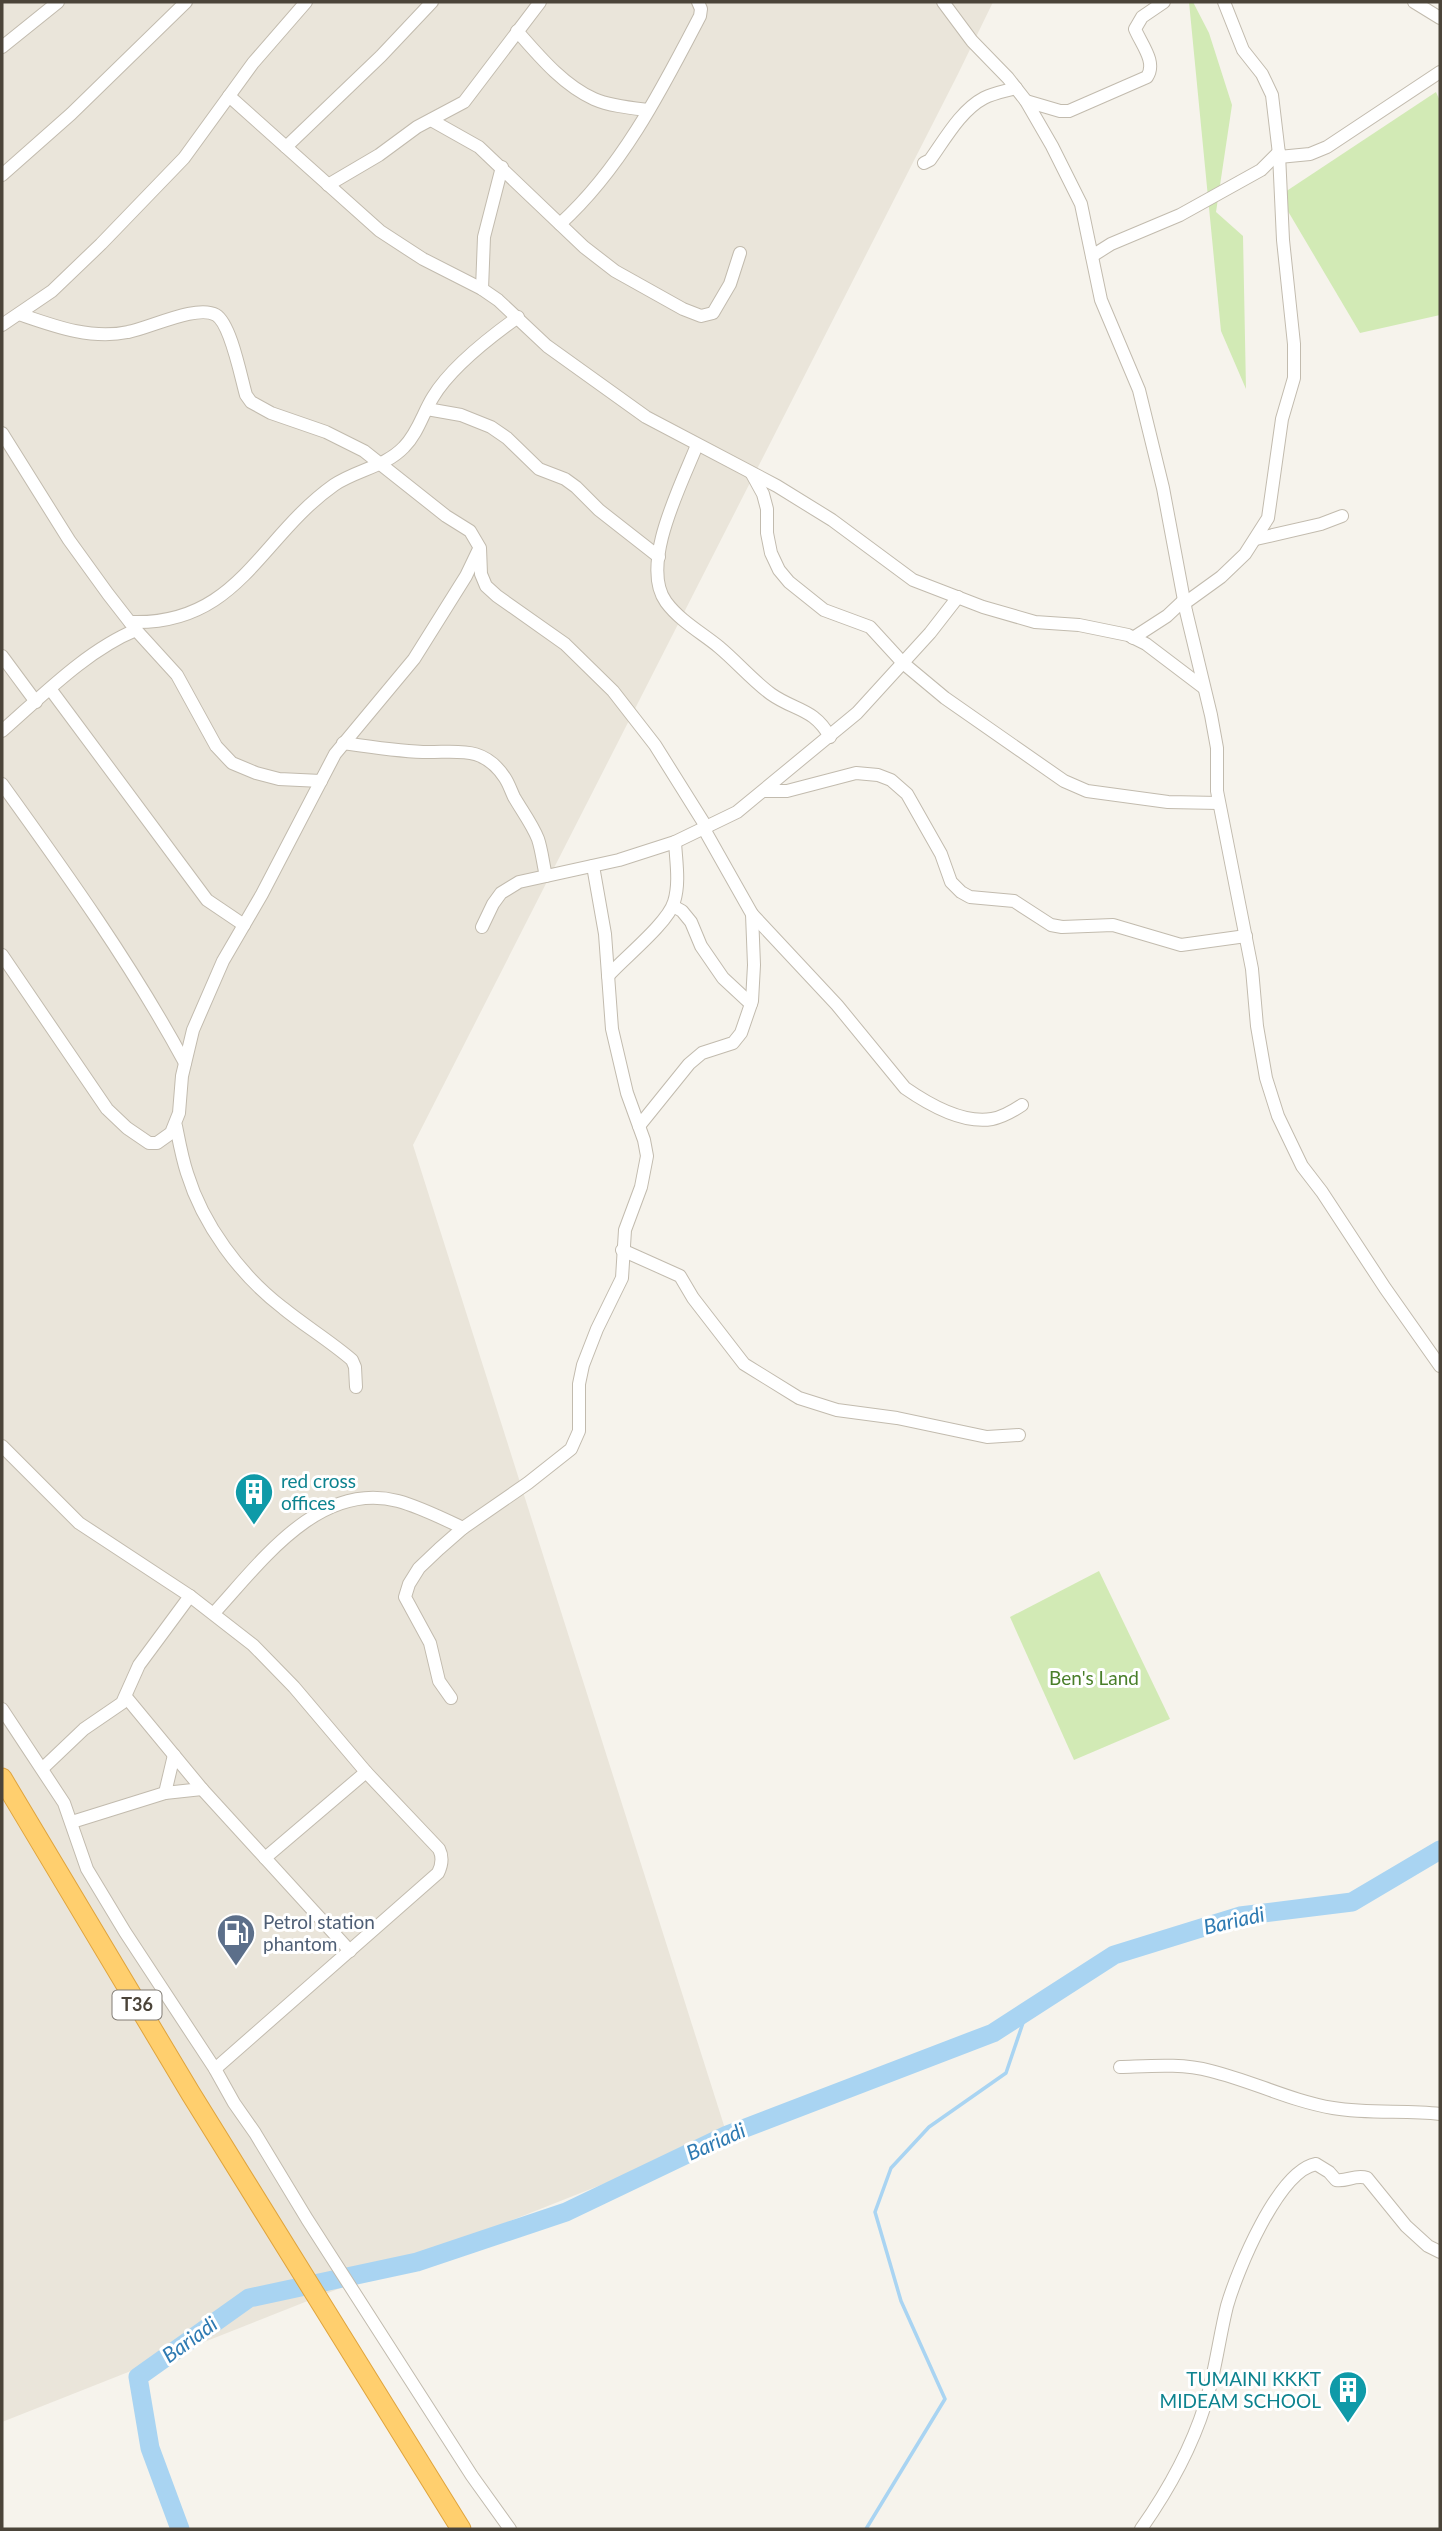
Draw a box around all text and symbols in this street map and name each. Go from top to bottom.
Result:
place label: red cross offices [281,1469,356,1514]
building icon: red cross offices [233,1471,275,1526]
park label: Ben's Land [1049,1666,1139,1689]
water label: Bariadi [1201,1900,1267,1939]
place label: Petrol station phantom [263,1910,375,1955]
fuel station icon: Petrol station phantom [215,1912,257,1967]
road number: T36 [113,1991,162,2020]
water label: Bariadi [682,2117,749,2165]
water label: Bariadi [157,2310,222,2367]
place label: TUMAINI KKKT MIDEAM SCHOOL [1160,2367,1321,2412]
building icon: TUMAINI KKKT MIDEAM SCHOOL [1327,2369,1369,2424]

